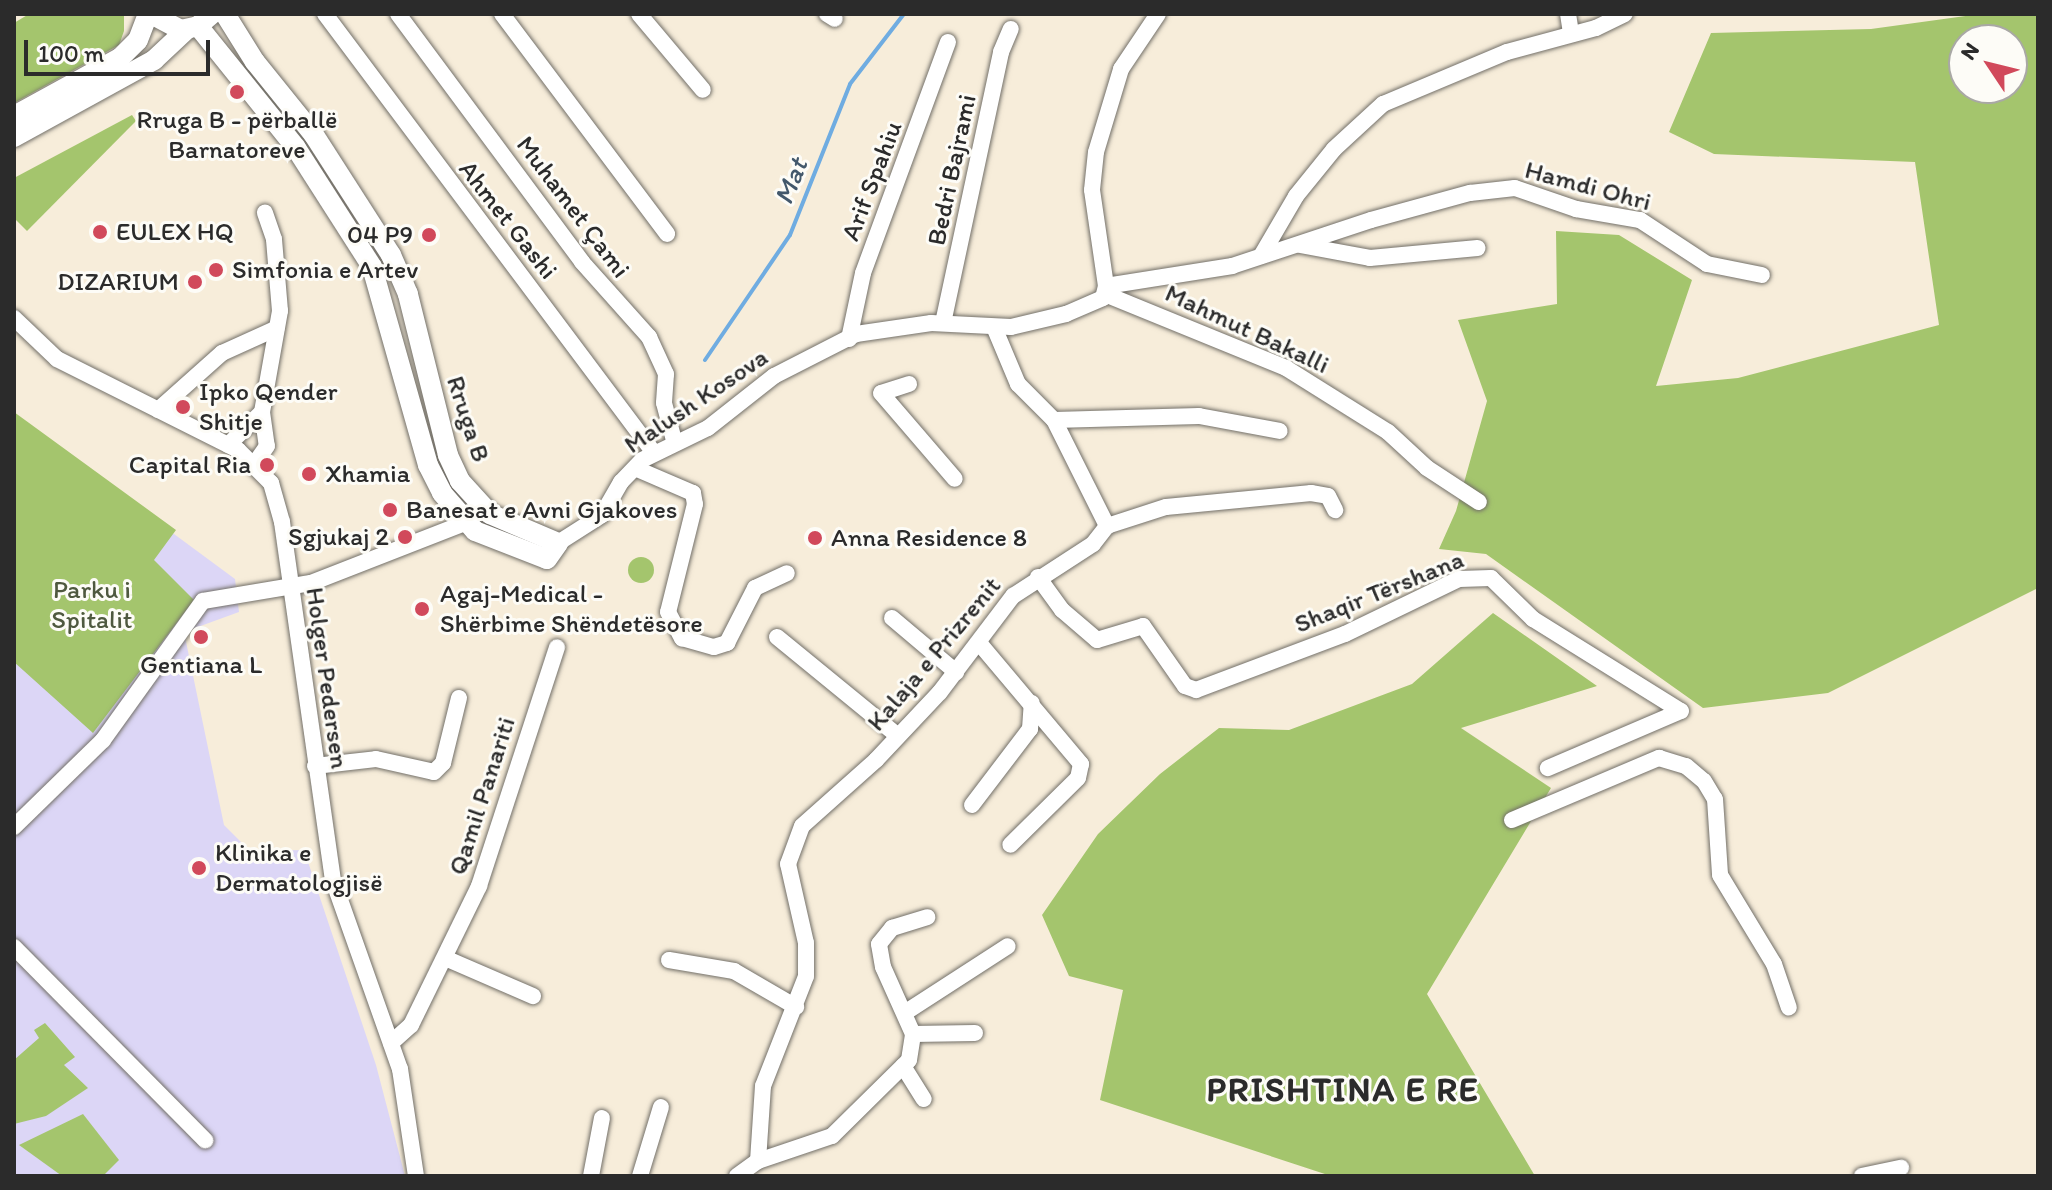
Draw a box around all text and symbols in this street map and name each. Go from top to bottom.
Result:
scale bar [28,24,214,74]
north arrow [1948,24,2028,104]
text: N [1954,37,1985,65]
text: 100 m [38,39,104,68]
marker: Rruga B - përballë Barnatoreve [228,83,246,101]
street label: Bedri Bajrami [921,92,983,248]
place label: Rruga B - përballë Barnatoreve [136,104,338,166]
street label: Arif Spahiu [835,117,909,245]
street label: Muhamet Çami [510,130,636,284]
water label: Mat [766,153,814,209]
street label: Ahmet Gashi [452,154,564,286]
street label: Hamdi Ohri [1522,154,1654,218]
place label: EULEX HQ [116,216,234,248]
place label: 04 P9 [347,219,413,251]
marker: EULEX HQ [91,223,109,241]
marker: 04 P9 [420,226,438,244]
place label: Simfonia e Artev [232,254,418,286]
marker: Simfonia e Artev [207,261,225,279]
place label: DIZARIUM [57,266,179,298]
marker: DIZARIUM [186,273,204,291]
street label: Mahmut Bakalli [1160,278,1334,380]
street label: Malush Kosova [618,341,774,461]
street label: Rruga B [439,372,497,466]
place label: Ipko Qender Shitje [199,376,337,438]
marker: Ipko Qender Shitje [174,398,192,416]
place label: Capital Ria [129,449,251,481]
marker: Capital Ria [258,456,276,474]
place label: Xhamia [325,458,410,490]
marker: Xhamia [300,465,318,483]
place label: Banesat e Avni Gjakoves [406,494,678,526]
marker: Banesat e Avni Gjakoves [381,501,399,519]
place label: Sgjukaj 2 [288,521,389,553]
place label: Anna Residence 8 [831,522,1028,554]
marker: Sgjukaj 2 [396,528,414,546]
marker: Anna Residence 8 [806,529,824,547]
street label: Shaqir Tërshana [1290,544,1468,640]
street label: Kalaja e Prizrenit [860,571,1008,737]
park label: Parku i Spitalit [51,574,133,636]
place label: Agaj-Medical - Shërbime Shëndetësore [440,578,702,640]
street label: Holger Pedersen [299,586,355,770]
marker: Agaj-Medical - Shërbime Shëndetësore [411,598,433,620]
marker: Gentiana L [192,628,210,646]
place label: Gentiana L [140,649,262,681]
street label: Qamil Panariti [442,714,522,878]
place label: Klinika e Dermatologjisë [215,837,383,898]
marker: Klinika e Dermatologjisë [190,859,208,877]
district label: PRISHTINA E RE [1208,1070,1478,1110]

